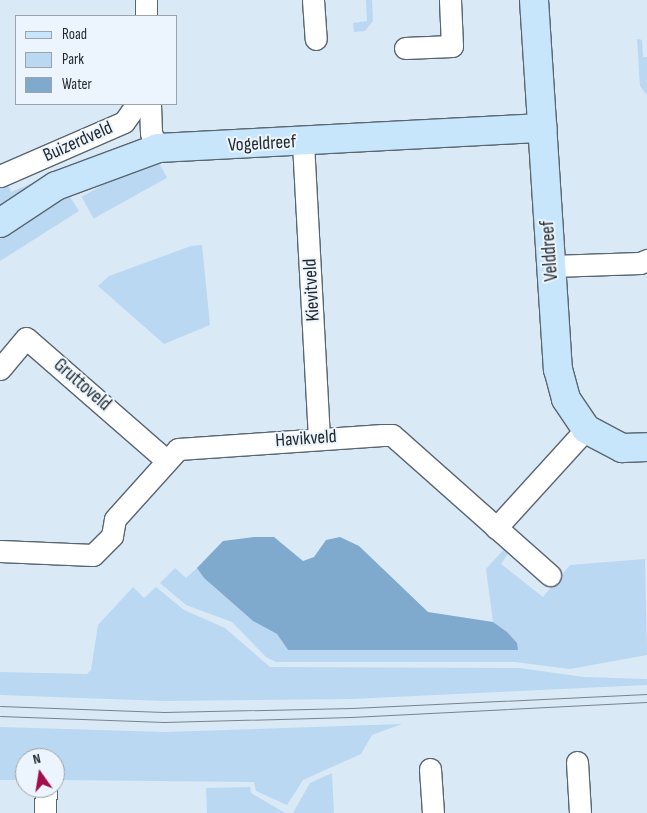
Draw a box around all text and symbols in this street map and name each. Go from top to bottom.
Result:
legend [15,15,178,105]
text: Road [62,25,87,44]
text: Park [62,50,84,69]
text: Water [62,75,92,94]
street label: Buizerdveld [40,117,116,167]
street label: Vogeldreef [227,131,297,157]
street label: Velddreef [537,220,563,282]
street label: Kievitveld [299,258,325,322]
street label: Gruttoveld [49,354,115,416]
street label: Havikveld [275,425,337,453]
north arrow [15,748,65,798]
text: N [31,750,42,768]

